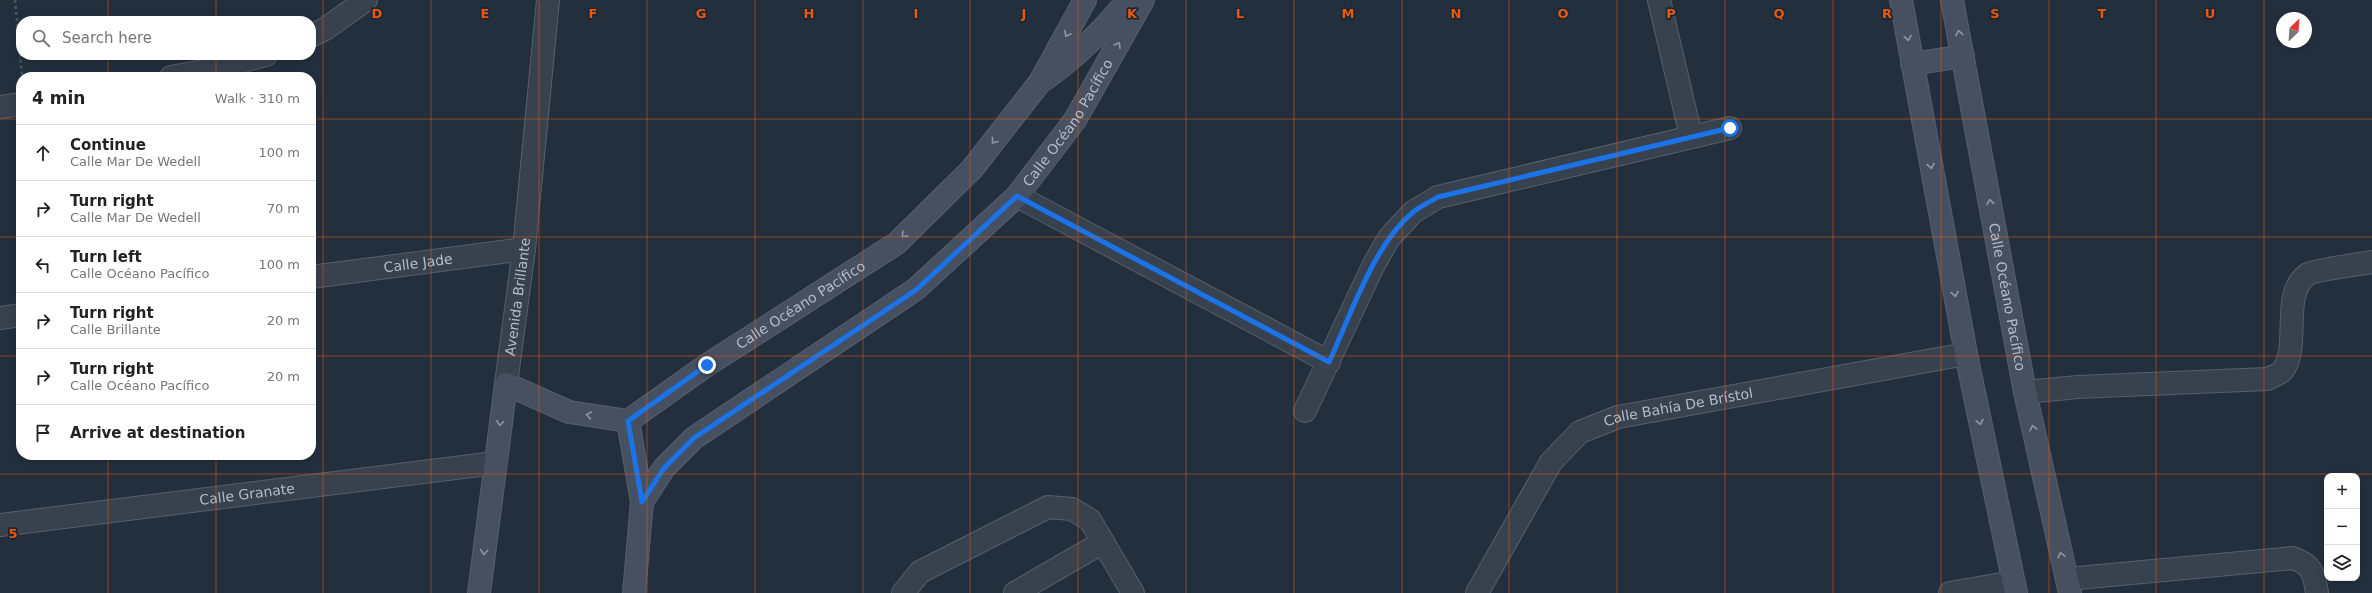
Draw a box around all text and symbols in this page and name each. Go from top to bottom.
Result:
text: D [372,6,383,21]
text: E [481,6,489,21]
text: F [589,6,597,21]
text: G [696,6,706,21]
text: H [804,6,814,21]
text: I [914,6,918,21]
text: J [1021,6,1026,21]
text: K [1127,6,1138,21]
text: L [1236,6,1244,21]
text: M [1342,6,1354,21]
text: N [1451,6,1461,21]
text: O [1557,6,1569,21]
text: P [1666,6,1676,21]
text: Q [1773,6,1785,21]
text: R [1882,6,1892,21]
text: S [1990,6,2000,21]
text: T [2098,6,2107,21]
text: U [2205,6,2215,21]
north arrow [2276,12,2312,48]
search box [16,16,316,60]
icon: search [30,27,52,49]
text: Search here [62,29,152,47]
one-way arrow [1064,30,1071,37]
one-way arrow [1955,30,1963,36]
one-way arrow [1903,35,1912,42]
one-way arrow [1114,42,1121,49]
street label: Calle Océano Pacífico [1019,56,1116,189]
text: 4 min [32,88,85,108]
text: Walk · 310 m [215,91,300,106]
route start [1721,119,1739,137]
text: Continue [70,136,146,154]
one-way arrow [991,137,998,144]
icon: ahead [32,142,54,164]
text: 100 m [258,145,300,160]
text: Calle Mar De Wedell [70,154,201,169]
one-way arrow [1927,163,1935,169]
text: Turn right [70,192,154,210]
icon: right [32,198,54,220]
one-way arrow [1986,199,1995,205]
text: 70 m [267,201,300,216]
text: Calle Mar De Wedell [70,210,201,225]
street label: Calle Océano Pacífico [1986,222,2029,372]
one-way arrow [901,230,909,238]
street label: Avenida Brillante [502,237,533,357]
text: Turn left [70,248,142,266]
street label: Calle Jade [383,250,454,275]
icon: left [32,254,54,276]
text: 100 m [258,257,300,272]
street label: Calle Océano Pacífico [733,258,868,352]
text: Calle Océano Pacífico [70,266,209,281]
one-way arrow [1951,291,1959,297]
text: Turn right [70,304,154,322]
icon: right [32,310,54,332]
text: 20 m [267,313,300,328]
text: Calle Brillante [70,322,161,337]
route end [698,356,716,374]
text: Turn right [70,360,154,378]
icon: right [32,366,54,388]
text: 20 m [267,369,300,384]
text: Calle Océano Pacífico [70,378,209,393]
street label: Calle Bahía De Brístol [1601,385,1754,430]
one-way arrow [586,412,592,420]
one-way arrow [1976,419,1984,425]
one-way arrow [496,420,505,426]
icon: arrive [32,422,54,444]
text: Arrive at destination [70,424,245,442]
one-way arrow [2030,425,2038,431]
map controls [2324,473,2360,581]
button: + [2324,473,2360,509]
street label: Calle Granate [198,480,296,508]
button: − [2324,509,2360,545]
text: 5 [8,526,18,541]
button: layers [2324,545,2360,581]
one-way arrow [480,549,489,555]
one-way arrow [2058,552,2066,558]

